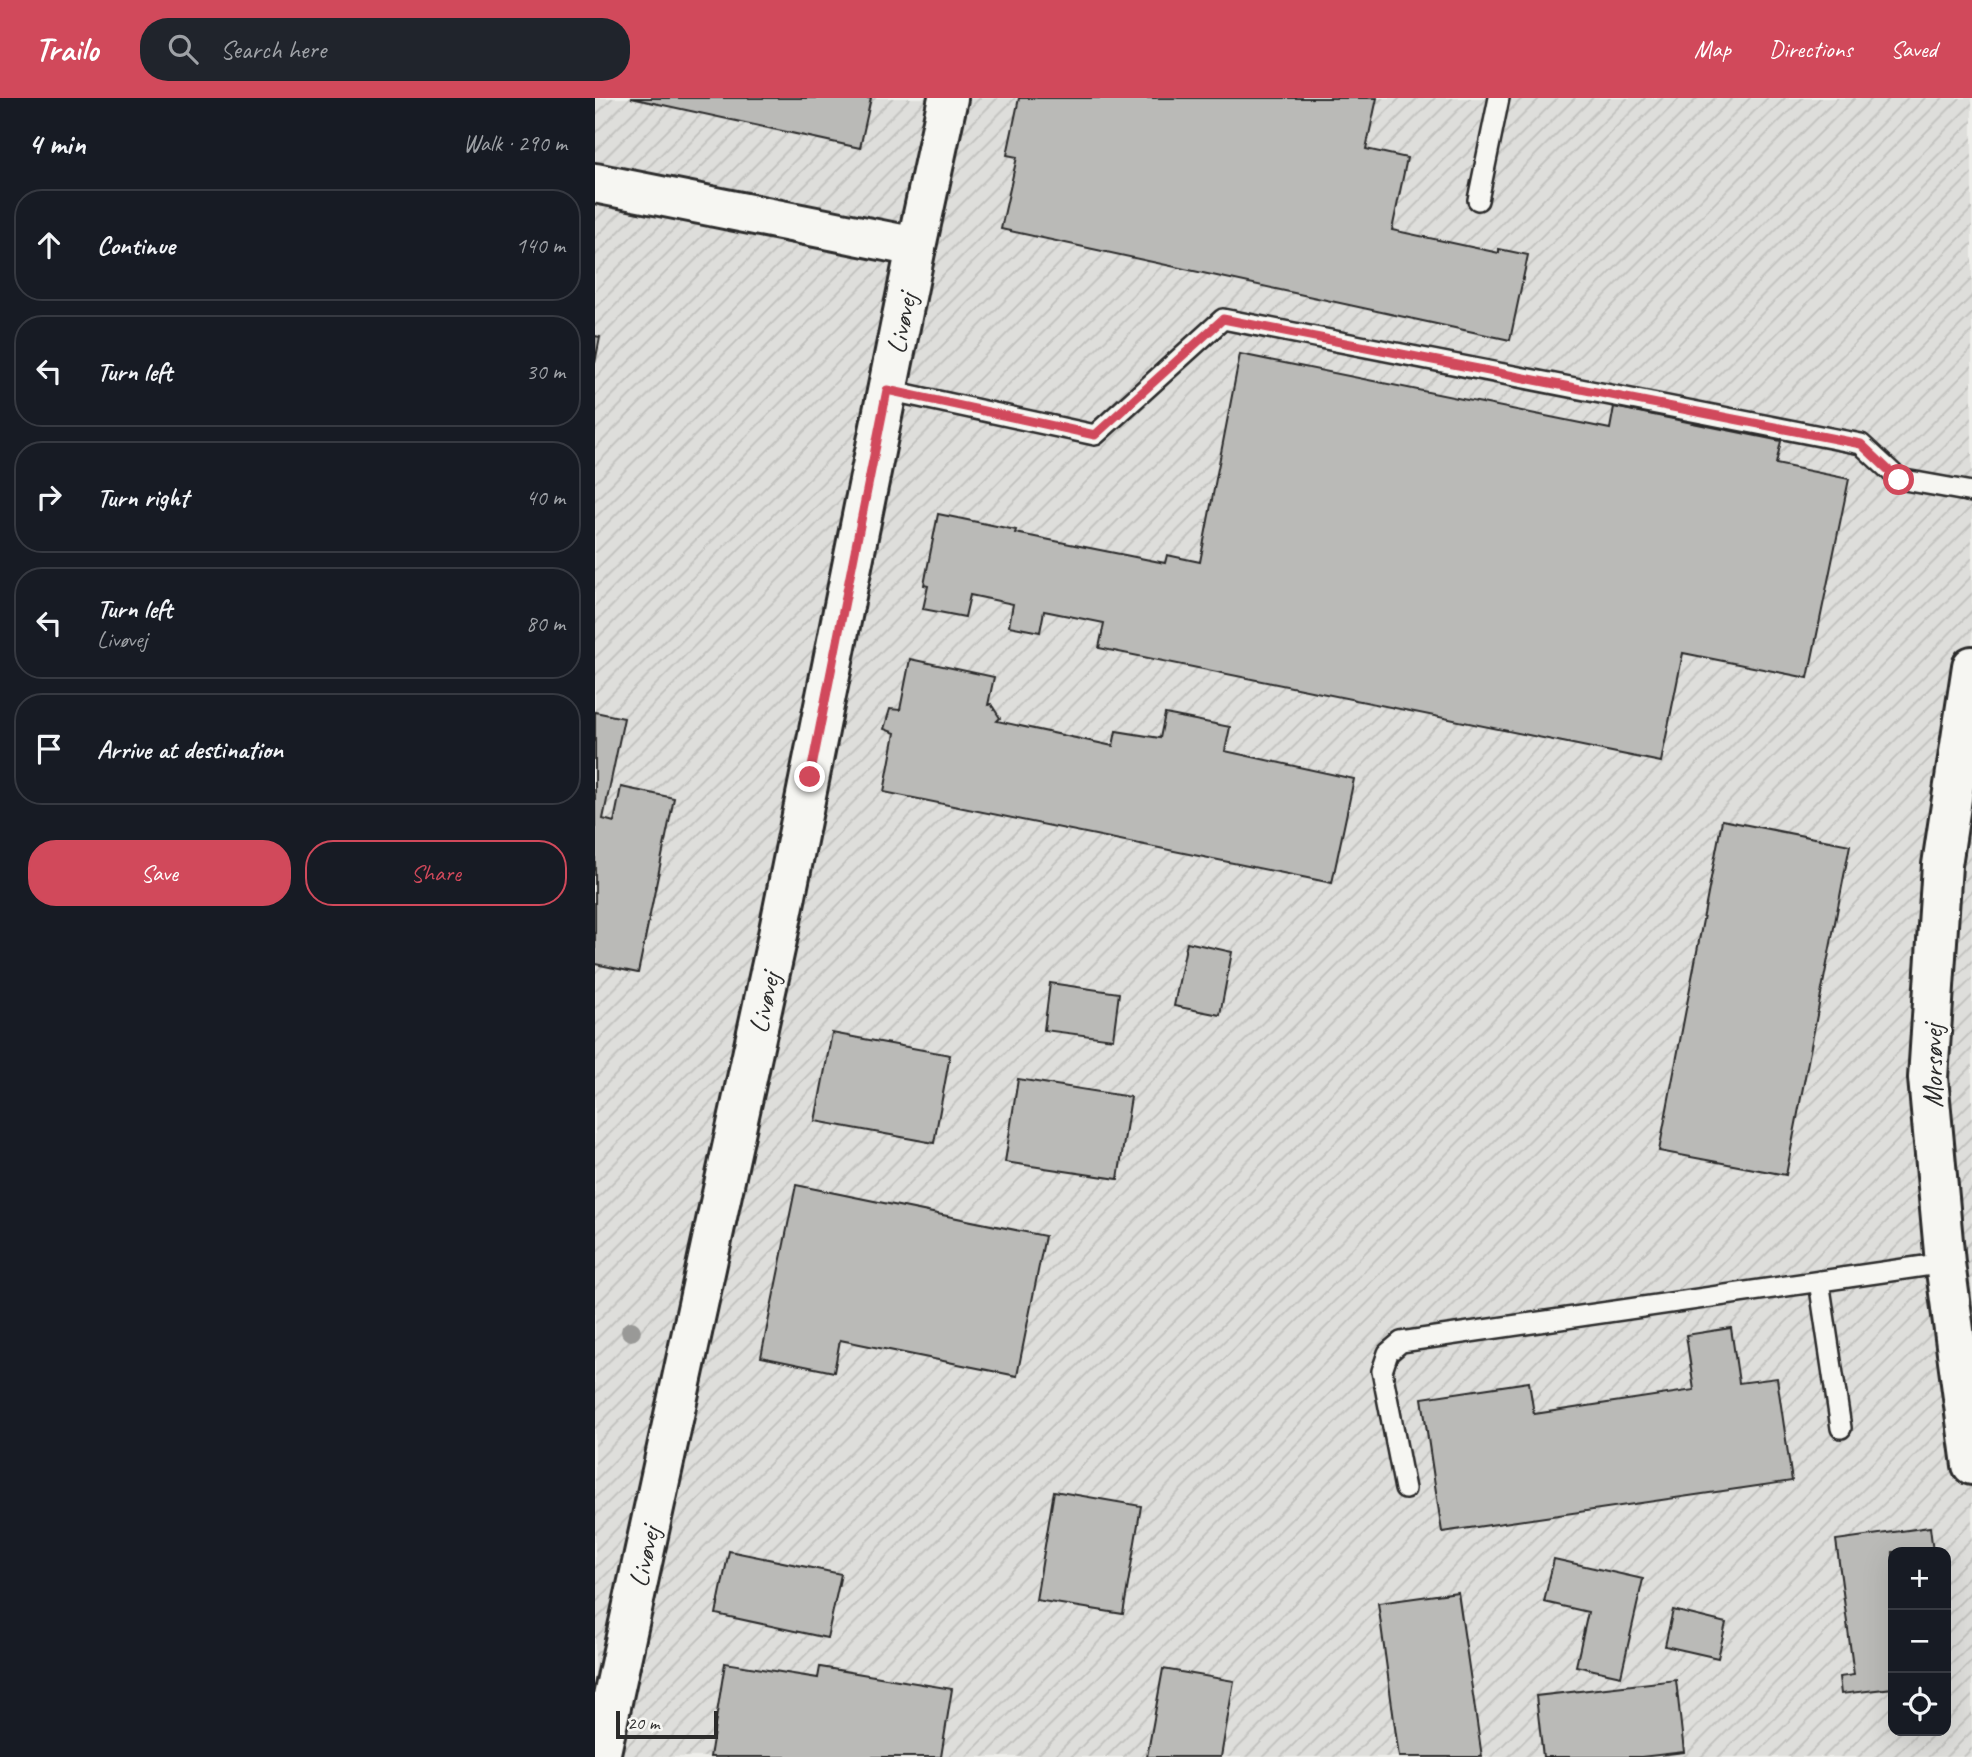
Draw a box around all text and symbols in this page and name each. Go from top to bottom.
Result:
search box [140,18,630,81]
text: Trailo [35,28,98,70]
icon: search [164,30,202,68]
text: Search here [220,33,326,66]
text: Map [1694,34,1731,64]
text: Directions [1769,34,1852,64]
text: Saved [1890,34,1937,64]
text: 4 min [28,125,85,163]
text: Walk · 290 m [463,129,567,158]
icon: ahead [30,226,68,264]
text: Continue [97,229,175,262]
text: 140 m [516,231,565,260]
street label: Livøvej [878,286,925,357]
icon: left [30,352,68,390]
text: Turn left [97,355,172,388]
text: 30 m [526,357,565,386]
route start [1883,464,1914,495]
icon: right [30,478,68,516]
text: Turn right [97,481,188,514]
text: 40 m [526,483,565,512]
text: Turn left [97,592,172,625]
icon: left [30,604,68,642]
text: 80 m [526,609,565,638]
text: Livøvej [97,625,147,654]
icon: arrive [30,730,68,768]
text: Arrive at destination [97,733,283,766]
route end [794,761,825,792]
button: Save [28,840,291,906]
button: Share [305,840,567,906]
street label: Livøvej [740,965,788,1036]
street label: Morsøvej [1915,1020,1950,1108]
street label: Livøvej [620,1519,668,1590]
map controls [1888,1547,1951,1736]
button: + [1888,1547,1951,1610]
button: − [1888,1610,1951,1673]
button: locate [1888,1673,1951,1736]
scale bar [616,1708,717,1740]
text: 20 m [627,1711,659,1735]

